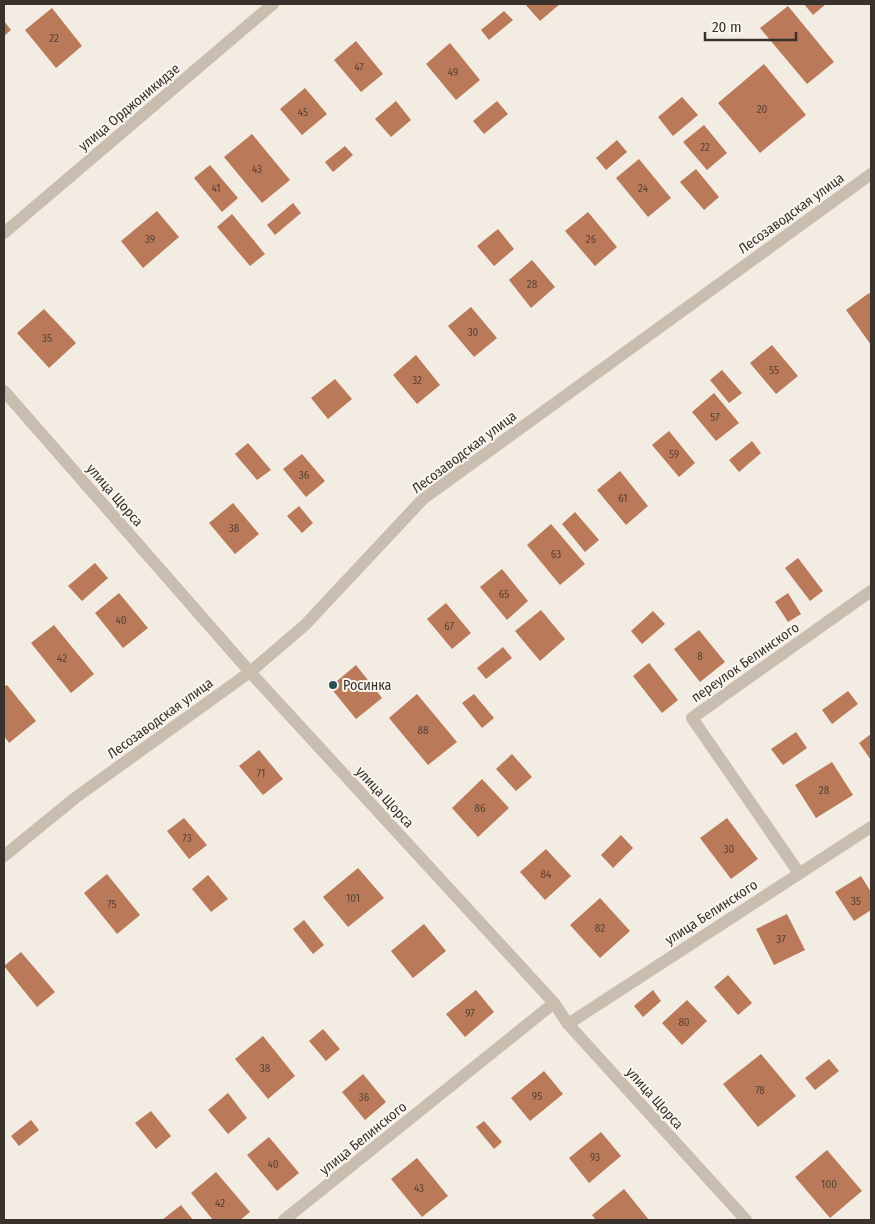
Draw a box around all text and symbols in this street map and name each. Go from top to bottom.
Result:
scale bar [705,10,796,42]
text: 20 m [712,18,742,36]
house number: 22 [49,32,59,45]
street label: улица Орджоникидзе [75,60,183,155]
house number: 47 [354,61,364,74]
house number: 49 [448,66,458,79]
house number: 20 [757,103,768,116]
house number: 45 [298,106,308,119]
house number: 22 [700,141,710,154]
house number: 43 [252,163,262,176]
street label: Лесозаводская улица [735,169,848,257]
house number: 41 [211,182,221,195]
house number: 24 [638,182,649,195]
house number: 39 [145,233,155,246]
house number: 26 [586,233,597,246]
house number: 28 [527,278,538,291]
house number: 30 [468,326,479,339]
house number: 35 [42,332,52,345]
house number: 55 [769,364,779,377]
house number: 32 [412,374,422,387]
street label: Лесозаводская улица [409,407,520,497]
house number: 57 [710,411,720,424]
house number: 59 [669,448,679,461]
street label: улица Щорса [83,460,147,530]
house number: 36 [299,469,310,482]
house number: 61 [618,492,628,505]
house number: 38 [229,522,240,535]
house number: 63 [551,548,561,561]
house number: 65 [499,588,509,601]
house number: 40 [115,614,127,627]
street label: переулок Белинского [688,619,802,706]
house number: 67 [444,620,454,633]
house number: 8 [697,650,703,663]
house number: 42 [57,652,67,665]
street label: Лесозаводская улица [104,674,217,762]
place label: Росинка [343,677,392,694]
marker: Росинка [327,679,339,691]
house number: 88 [418,724,429,737]
street label: улица Щорса [352,763,417,832]
house number: 71 [257,767,265,780]
house number: 28 [819,784,830,797]
house number: 86 [475,802,486,815]
house number: 73 [182,832,192,845]
house number: 30 [724,843,735,856]
house number: 84 [541,868,552,881]
street label: улица Белинского [662,876,761,949]
house number: 101 [346,892,360,905]
house number: 35 [851,895,861,908]
house number: 75 [107,898,117,911]
house number: 82 [595,922,605,935]
house number: 37 [776,933,786,946]
house number: 97 [465,1007,475,1020]
house number: 80 [678,1016,690,1029]
house number: 38 [260,1062,271,1075]
street label: улица Щорса [622,1064,687,1133]
house number: 78 [755,1084,765,1097]
house number: 95 [532,1090,542,1103]
house number: 36 [359,1091,370,1104]
street label: улица Белинского [316,1098,410,1179]
house number: 93 [590,1151,600,1164]
house number: 40 [267,1158,279,1171]
house number: 100 [821,1178,837,1191]
house number: 43 [414,1182,424,1195]
house number: 42 [215,1197,225,1210]

